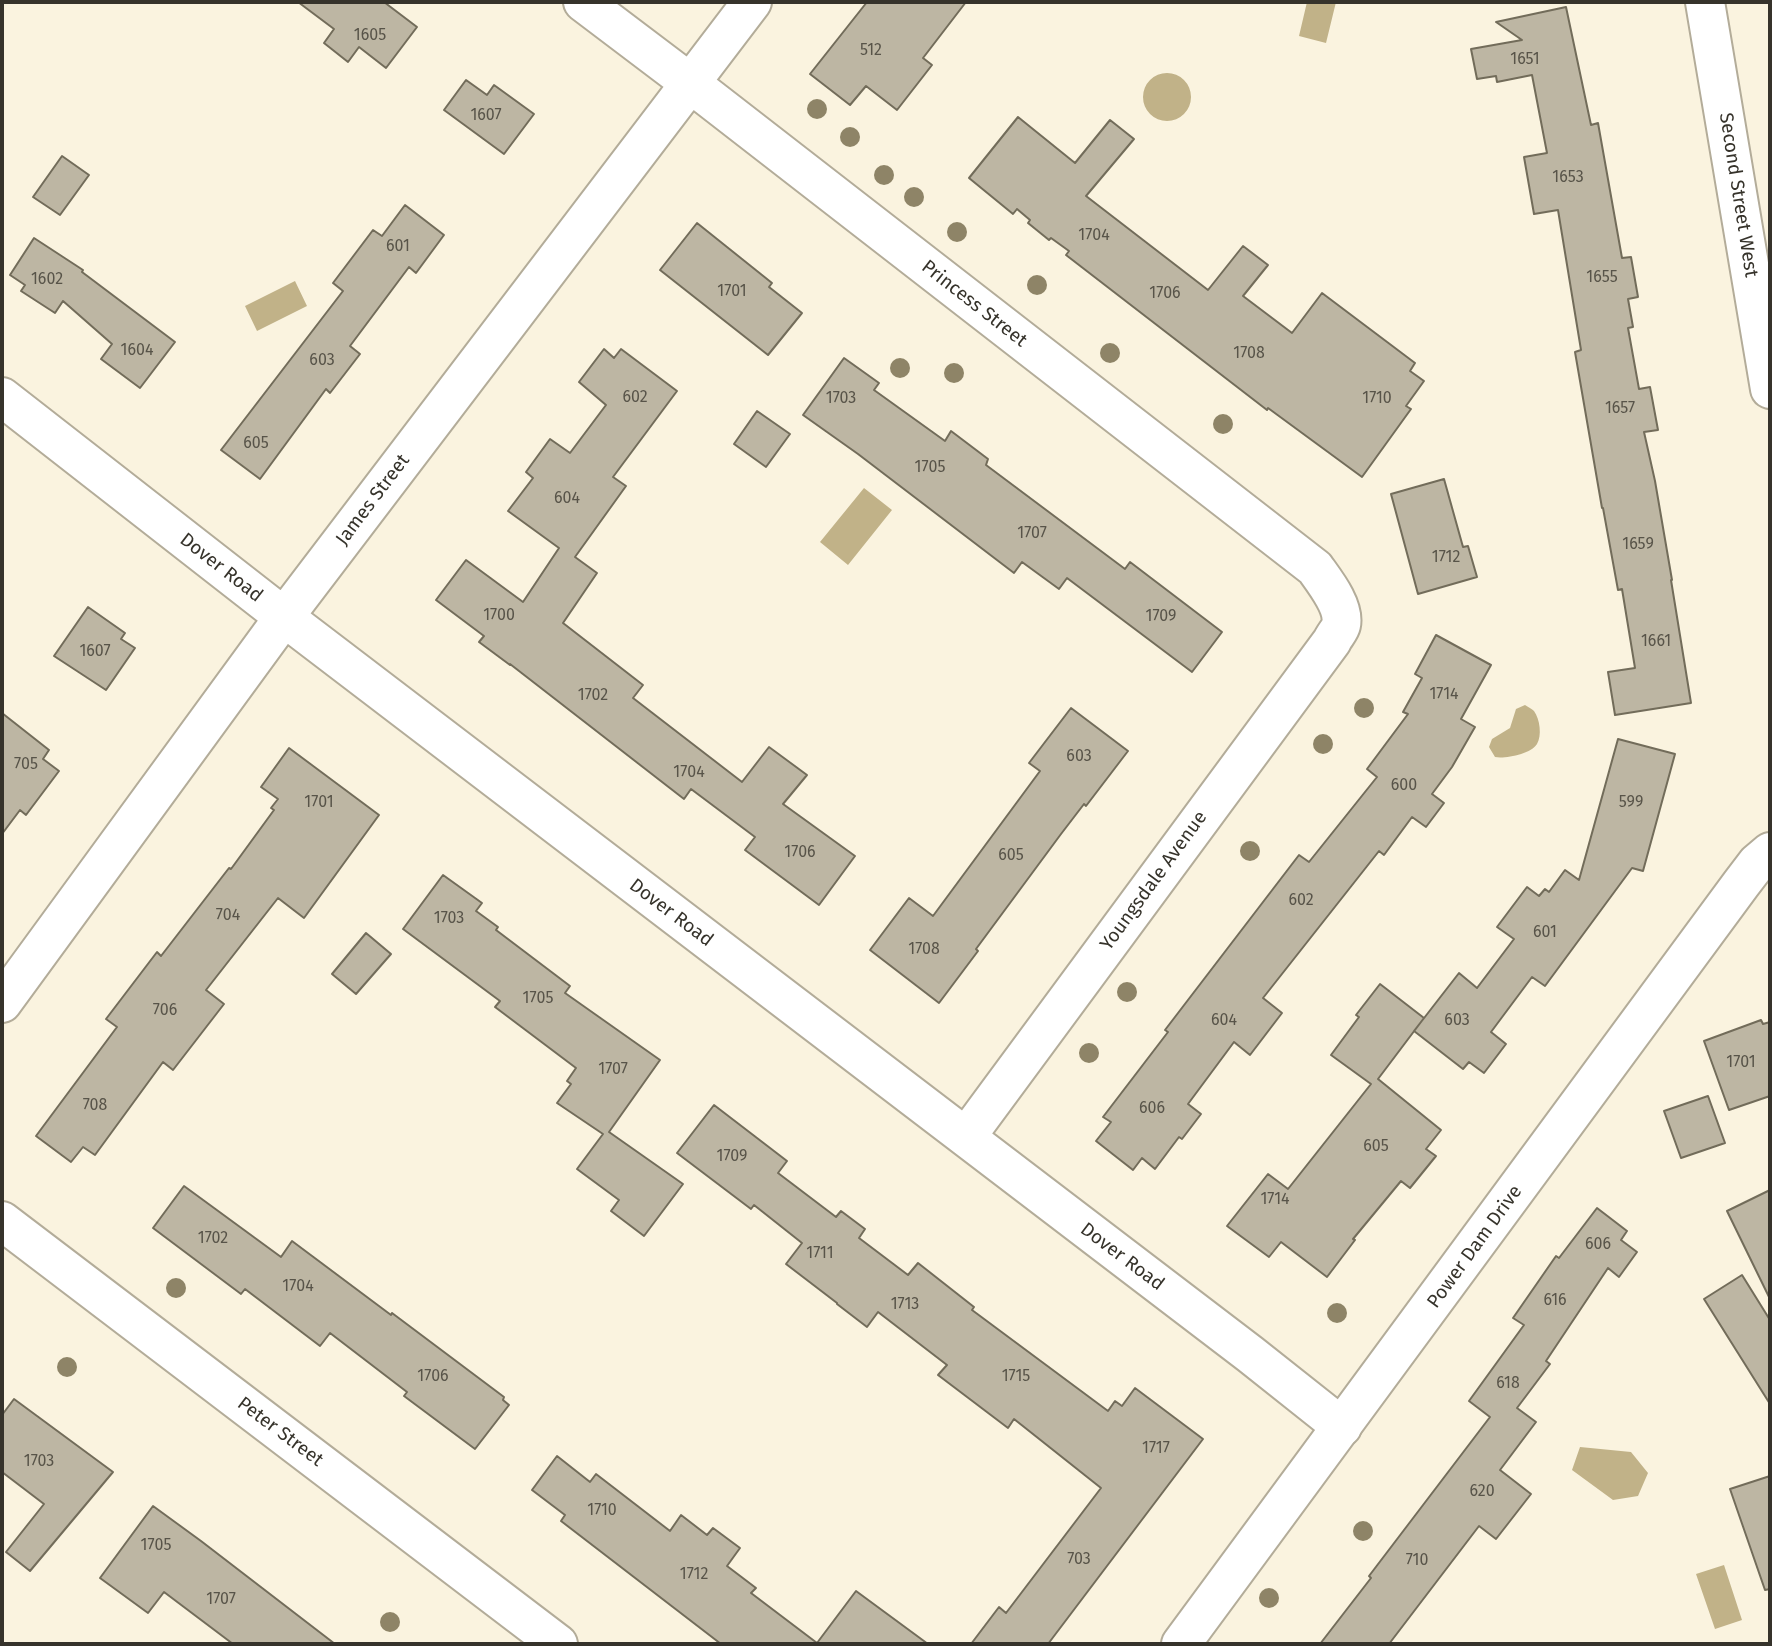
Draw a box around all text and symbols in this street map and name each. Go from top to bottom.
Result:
house number: 1605 [354,26,386,46]
house number: 512 [860,41,882,61]
house number: 1651 [1510,50,1540,70]
house number: 1607 [470,106,502,126]
street label: Second Street West [1714,111,1762,279]
house number: 1653 [1552,168,1584,188]
house number: 1704 [1078,226,1110,246]
house number: 601 [386,237,410,257]
street label: Princess Street [917,256,1031,352]
house number: 1655 [1586,268,1618,288]
house number: 1602 [31,270,63,290]
house number: 1701 [717,282,747,302]
house number: 1706 [1149,284,1181,304]
house number: 1604 [121,341,153,361]
house number: 1708 [1233,344,1265,364]
house number: 603 [309,351,335,371]
house number: 602 [622,388,648,408]
house number: 1703 [826,389,856,409]
house number: 1710 [1362,389,1392,409]
house number: 1657 [1605,399,1635,419]
house number: 605 [243,434,269,454]
street label: James Street [331,450,415,550]
house number: 1705 [915,458,945,478]
house number: 604 [554,489,580,509]
house number: 1707 [1017,524,1047,544]
street label: Dover Road [175,529,267,607]
house number: 1659 [1622,535,1654,555]
house number: 1712 [1432,548,1460,568]
house number: 1700 [483,606,515,626]
house number: 1709 [1145,607,1177,627]
house number: 1661 [1641,632,1671,652]
house number: 1607 [79,642,111,662]
house number: 1714 [1429,685,1459,705]
house number: 1702 [578,686,608,706]
house number: 603 [1066,747,1092,767]
house number: 705 [14,755,38,775]
house number: 1704 [673,763,705,783]
house number: 600 [1391,776,1417,796]
house number: 1701 [304,793,334,813]
house number: 599 [1619,793,1643,813]
street label: Youngsdale Avenue [1096,807,1212,955]
house number: 1706 [784,843,816,863]
house number: 605 [998,846,1024,866]
street label: Dover Road [625,874,717,952]
house number: 602 [1288,891,1314,911]
house number: 704 [216,906,240,926]
house number: 1703 [434,909,464,929]
house number: 601 [1533,923,1557,943]
house number: 1708 [908,940,940,960]
house number: 1705 [523,989,553,1009]
house number: 706 [153,1001,177,1021]
house number: 604 [1211,1011,1237,1031]
house number: 603 [1444,1011,1470,1031]
house number: 1701 [1726,1053,1756,1073]
house number: 1707 [598,1060,628,1080]
house number: 708 [83,1096,107,1116]
house number: 606 [1139,1099,1165,1119]
house number: 605 [1363,1137,1389,1157]
house number: 1709 [716,1147,748,1167]
street label: Power Dam Drive [1423,1181,1527,1313]
house number: 1714 [1260,1190,1290,1210]
street label: Dover Road [1076,1218,1168,1296]
house number: 1702 [198,1229,228,1249]
house number: 606 [1585,1235,1611,1255]
house number: 1711 [806,1244,834,1264]
house number: 1704 [282,1277,314,1297]
house number: 616 [1543,1291,1567,1311]
house number: 1713 [891,1295,919,1315]
house number: 1706 [417,1367,449,1387]
house number: 1715 [1002,1367,1030,1387]
house number: 618 [1496,1374,1520,1394]
street label: Peter Street [233,1392,327,1472]
house number: 1717 [1142,1439,1170,1459]
house number: 1703 [24,1452,54,1472]
house number: 620 [1469,1482,1495,1502]
house number: 1710 [587,1501,617,1521]
house number: 1705 [141,1536,171,1556]
house number: 703 [1067,1550,1091,1570]
house number: 710 [1406,1551,1428,1571]
house number: 1712 [680,1565,708,1585]
house number: 1707 [206,1590,236,1610]

